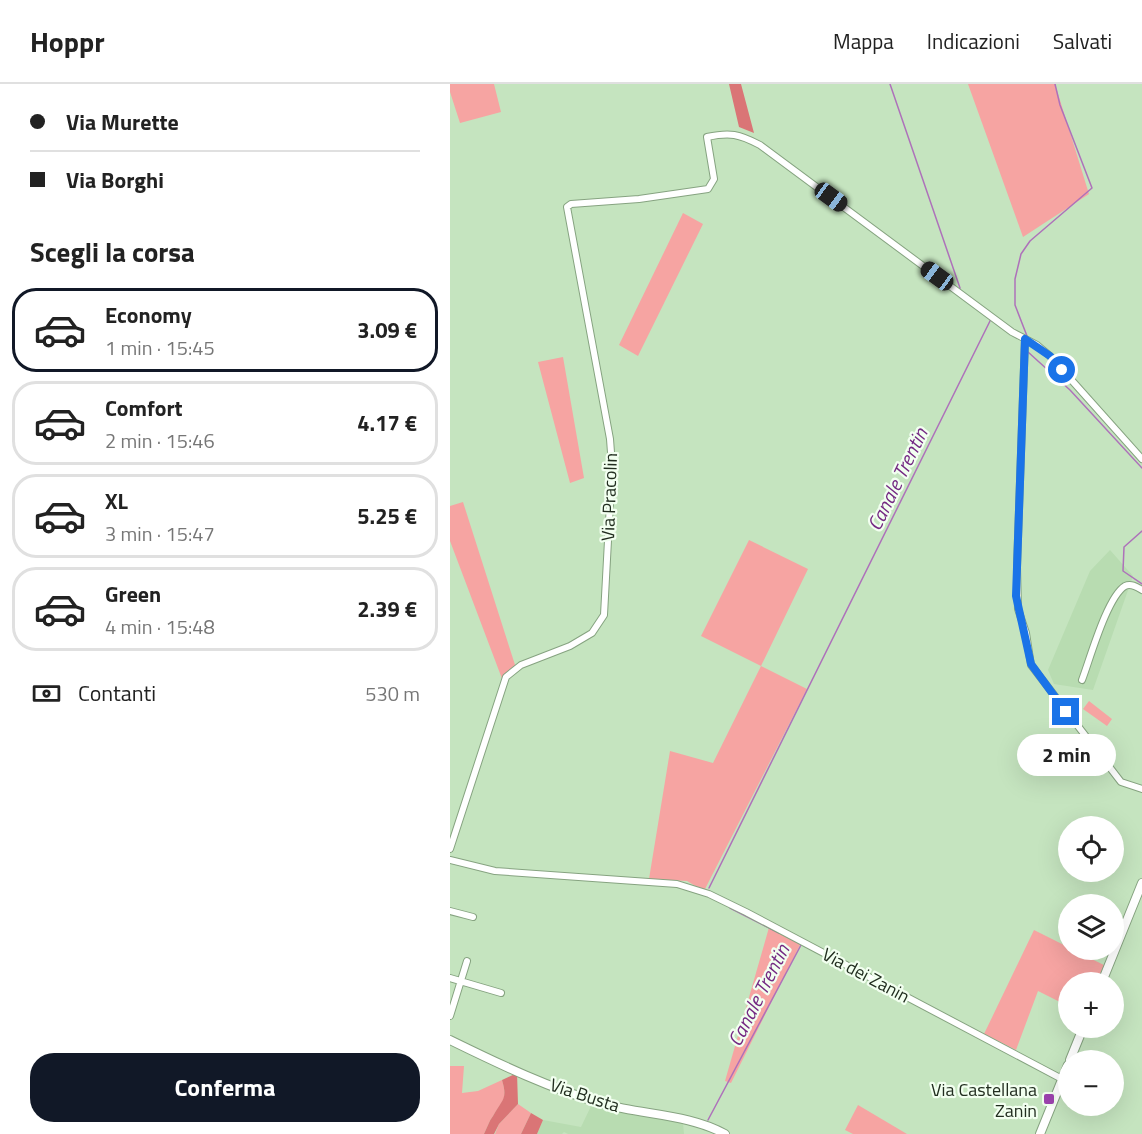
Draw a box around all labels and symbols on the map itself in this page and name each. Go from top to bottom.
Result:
car [811,179,851,215]
car [917,258,957,294]
route start [1048,356,1075,383]
water label: Canale Trentin [859,421,936,536]
street label: Via Pracolin [594,452,624,542]
route end [1052,698,1079,725]
callout: 2 min [1016,733,1116,775]
water label: Canale Trentin [719,937,798,1052]
street label: Via dei Zanin [817,941,915,1009]
street label: Via Busta [547,1071,623,1119]
place label: Via Castellana Zanin [931,1076,1037,1124]
marker: Via Castellana Zanin [1042,1092,1056,1106]

